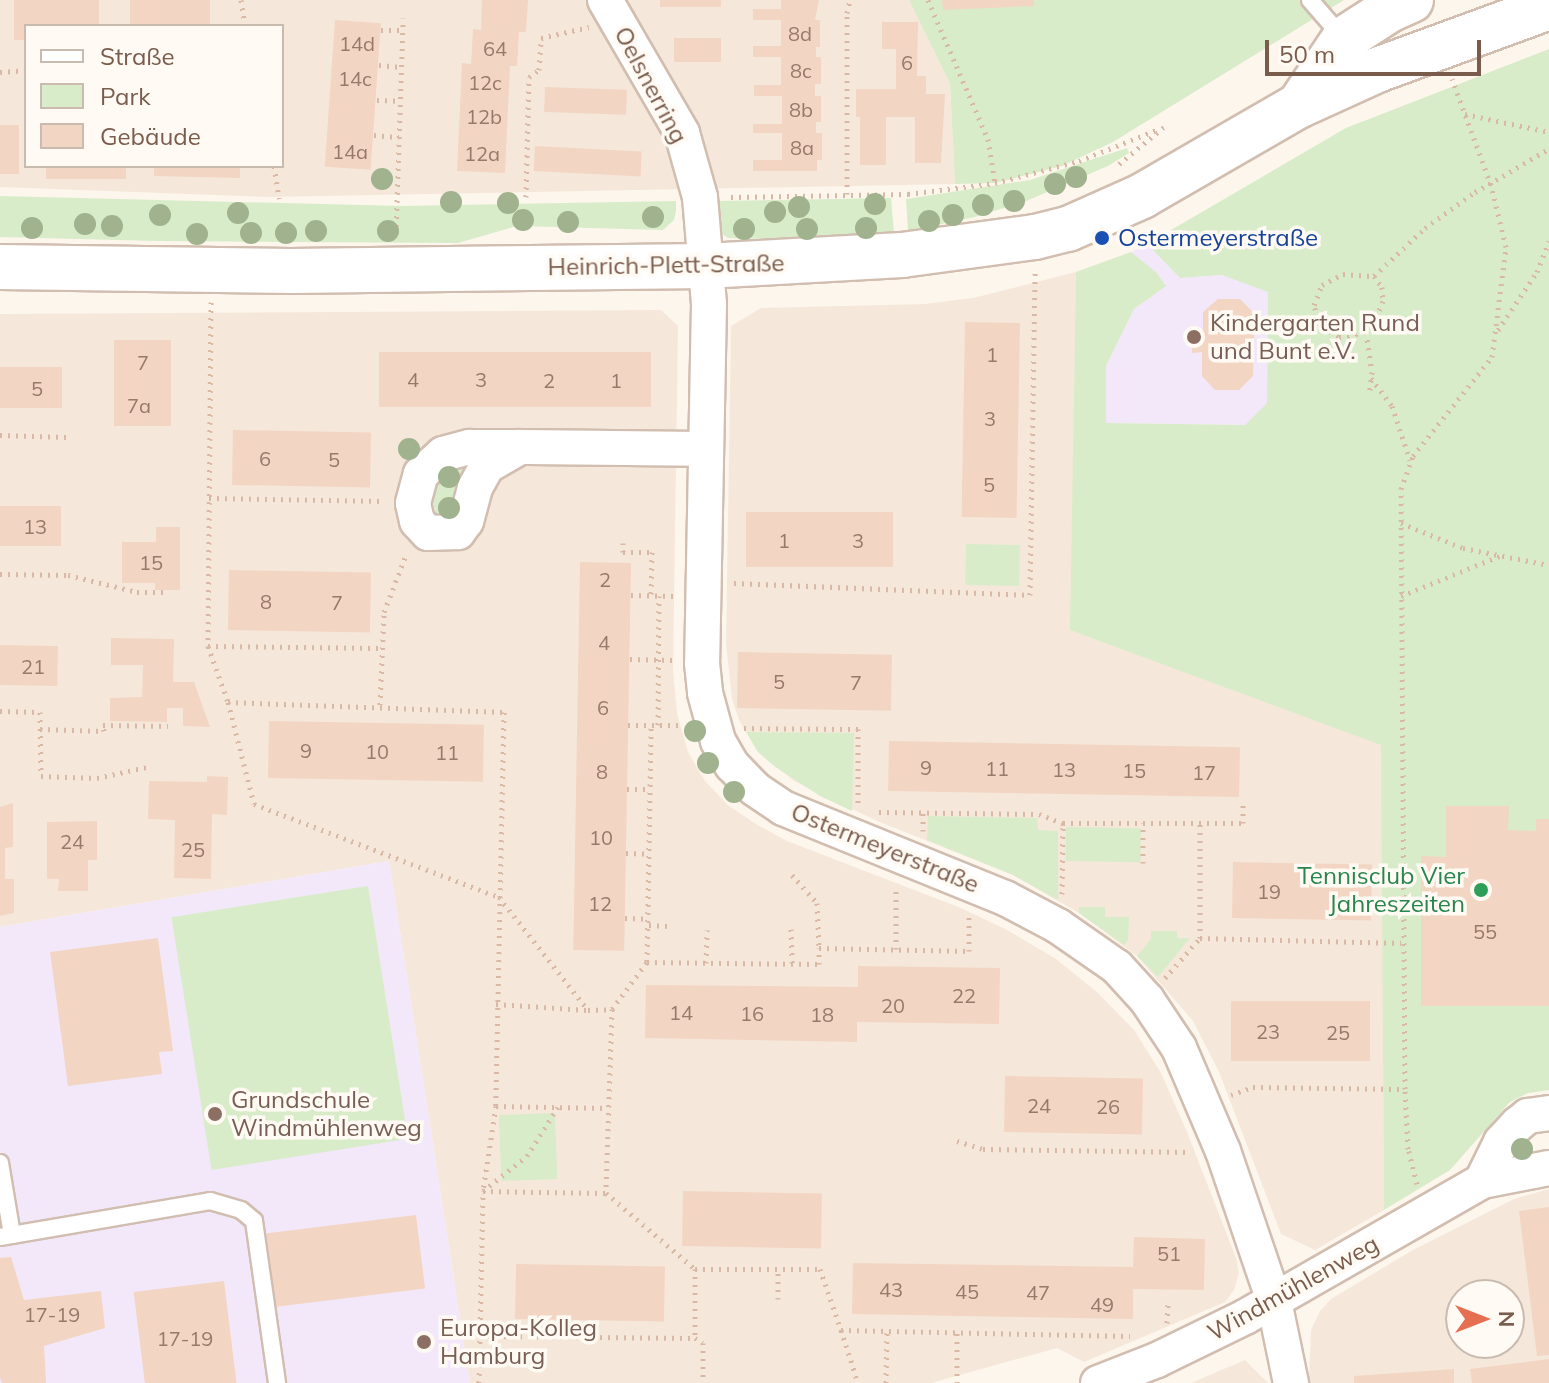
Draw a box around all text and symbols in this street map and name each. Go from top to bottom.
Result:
house number: 8d [788,21,812,45]
street label: Oelsnerring [608,22,694,148]
legend [24,24,284,168]
scale bar [1269,24,1485,74]
house number: 14d [339,31,375,55]
house number: 64 [483,36,507,60]
text: 50 m [1279,39,1335,69]
text: Straße [100,41,175,71]
house number: 6 [901,50,913,74]
house number: 8c [790,58,812,82]
house number: 14c [338,66,372,90]
house number: 12c [468,70,502,94]
text: Park [100,81,151,111]
house number: 8b [789,97,813,121]
house number: 12b [466,104,502,128]
text: Gebäude [100,121,201,151]
house number: 8a [790,135,814,159]
house number: 14a [332,139,368,163]
house number: 12a [464,141,500,165]
place label: Ostermeyerstraße [1118,224,1318,252]
marker: Ostermeyerstraße [1093,229,1111,247]
street label: Heinrich-Plett-Straße [547,249,785,281]
place label: Kindergarten Rund und Bunt e.V. [1210,309,1420,365]
marker: Kindergarten Rund und Bunt e.V. [1185,328,1203,346]
house number: 1 [986,342,998,366]
house number: 7 [137,350,149,374]
house number: 4 [407,367,419,391]
house number: 3 [475,367,487,391]
house number: 2 [543,368,555,392]
house number: 1 [610,368,622,392]
house number: 5 [31,376,43,400]
house number: 7a [127,393,151,417]
house number: 3 [984,406,996,430]
house number: 6 [259,446,271,470]
house number: 5 [328,447,340,471]
house number: 5 [983,472,995,496]
house number: 13 [23,514,47,538]
house number: 1 [778,528,790,552]
house number: 3 [852,528,864,552]
house number: 15 [139,550,163,574]
house number: 2 [599,567,611,591]
house number: 8 [260,589,272,613]
house number: 7 [331,590,343,614]
house number: 4 [598,630,610,654]
house number: 21 [21,654,45,678]
house number: 5 [773,669,785,693]
house number: 7 [850,670,862,694]
house number: 6 [597,695,609,719]
house number: 9 [300,738,312,762]
house number: 10 [365,739,389,763]
house number: 11 [435,740,459,764]
house number: 9 [920,755,932,779]
house number: 11 [985,756,1009,780]
house number: 13 [1052,757,1076,781]
house number: 15 [1122,758,1146,782]
house number: 8 [596,759,608,783]
house number: 17 [1192,760,1216,784]
street label: Ostermeyerstraße [787,797,983,899]
house number: 10 [589,825,613,849]
house number: 24 [60,829,84,853]
house number: 25 [181,837,205,861]
place label: Tennisclub Vier Jahreszeiten [1297,862,1465,918]
house number: 19 [1257,879,1281,903]
marker: Tennisclub Vier Jahreszeiten [1472,881,1490,899]
house number: 12 [588,891,612,915]
house number: 55 [1473,919,1497,943]
house number: 22 [952,983,976,1007]
house number: 20 [881,993,905,1017]
house number: 14 [669,1000,693,1024]
house number: 16 [740,1001,764,1025]
house number: 18 [810,1002,834,1026]
house number: 23 [1256,1019,1280,1043]
house number: 25 [1326,1020,1350,1044]
place label: Grundschule Windmühlenweg [231,1086,422,1142]
house number: 24 [1027,1093,1051,1117]
house number: 26 [1096,1094,1120,1118]
marker: Grundschule Windmühlenweg [206,1105,224,1123]
street label: Windmühlenweg [1203,1229,1383,1347]
house number: 51 [1157,1241,1181,1265]
house number: 43 [879,1277,903,1301]
house number: 45 [955,1279,979,1303]
north arrow [1445,1279,1525,1359]
house number: 47 [1026,1280,1050,1304]
house number: 49 [1090,1292,1114,1316]
house number: 17-19 [24,1302,80,1326]
text: N [1493,1311,1521,1327]
place label: Europa-Kolleg Hamburg [440,1314,597,1370]
house number: 17-19 [157,1326,213,1350]
marker: Europa-Kolleg Hamburg [415,1333,433,1351]

